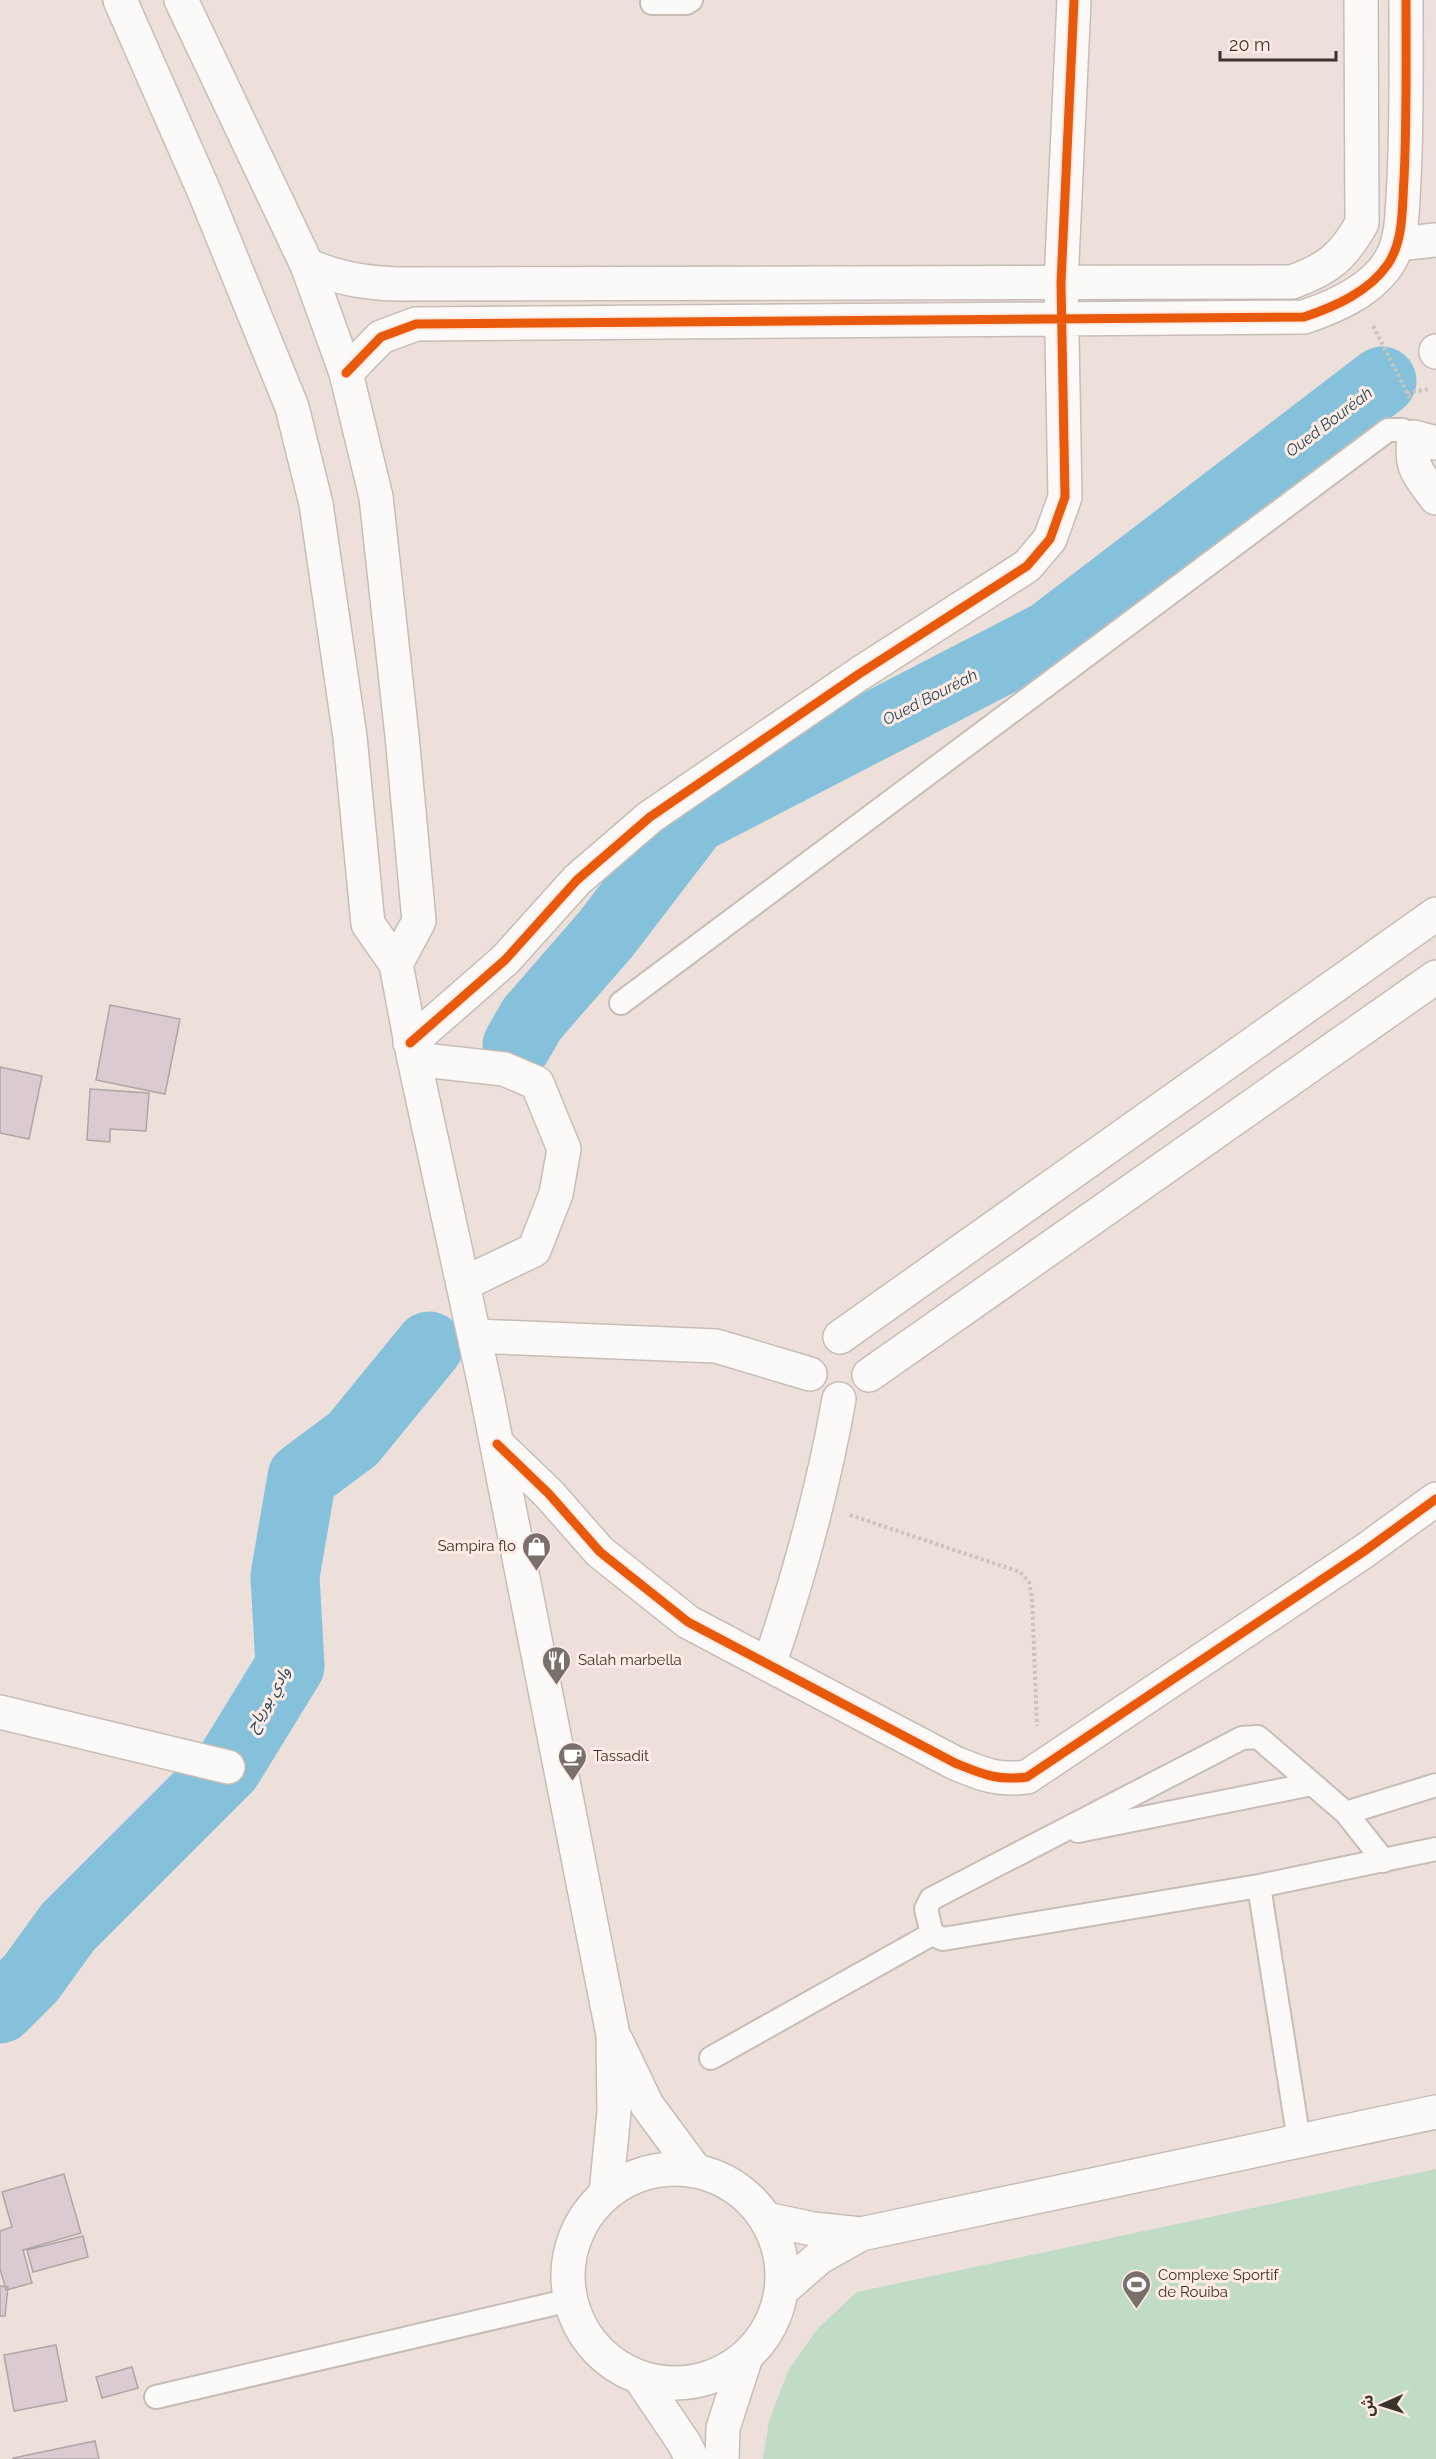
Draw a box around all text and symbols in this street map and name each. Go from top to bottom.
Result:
scale bar [1220,24,1336,62]
text: 20 m [1229,34,1271,55]
water label: Oued Bouréah [1282,383,1376,461]
water label: Oued Bouréah [880,665,981,729]
shop icon: Sampira flo [521,1530,553,1572]
place label: Sampira flo [438,1537,516,1555]
restaurant icon: Salah marbella [541,1644,573,1686]
place label: Salah marbella [578,1651,682,1669]
water label: وادي بورياح [241,1663,297,1738]
cafe icon: Tassadit [556,1740,588,1782]
place label: Tassadit [593,1747,649,1765]
place label: Complexe Sportif de Rouiba [1158,2266,1280,2301]
sports icon: Complexe Sportif de Rouiba [1121,2268,1153,2310]
north arrow [1352,2375,1412,2435]
text: ش [1357,2394,1378,2417]

